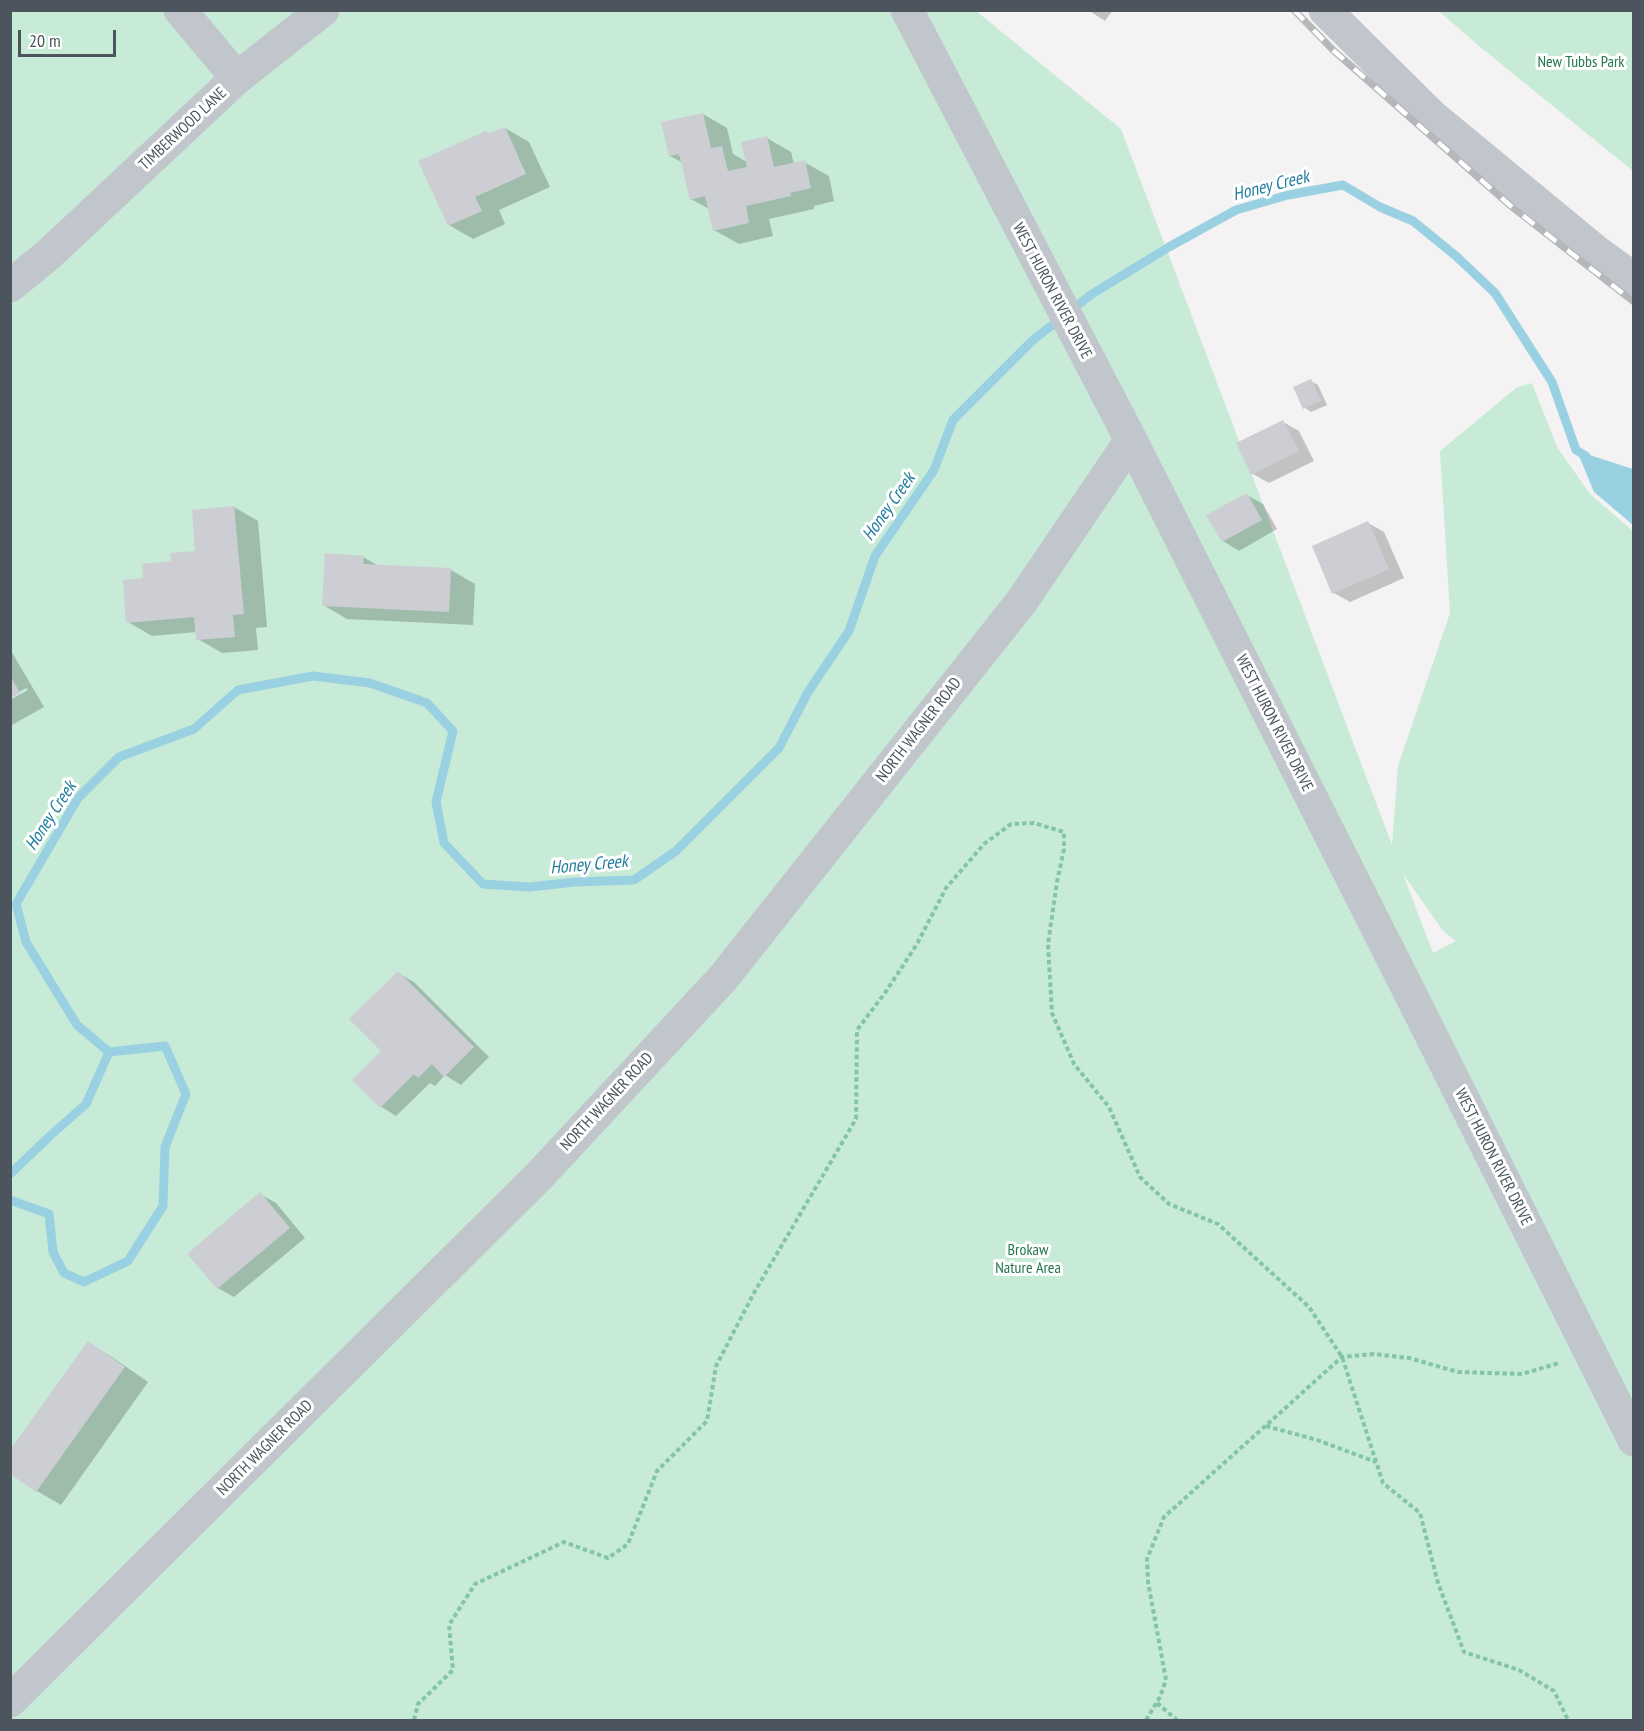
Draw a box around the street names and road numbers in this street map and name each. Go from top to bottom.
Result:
street label: TIMBERWOOD LANE [135,84,231,174]
street label: WEST HURON RIVER DRIVE [1008,220,1096,362]
street label: WEST HURON RIVER DRIVE [1231,651,1317,795]
street label: NORTH WAGNER ROAD [872,674,966,786]
street label: NORTH WAGNER ROAD [557,1049,657,1155]
street label: WEST HURON RIVER DRIVE [1450,1085,1536,1229]
street label: NORTH WAGNER ROAD [213,1396,317,1500]

